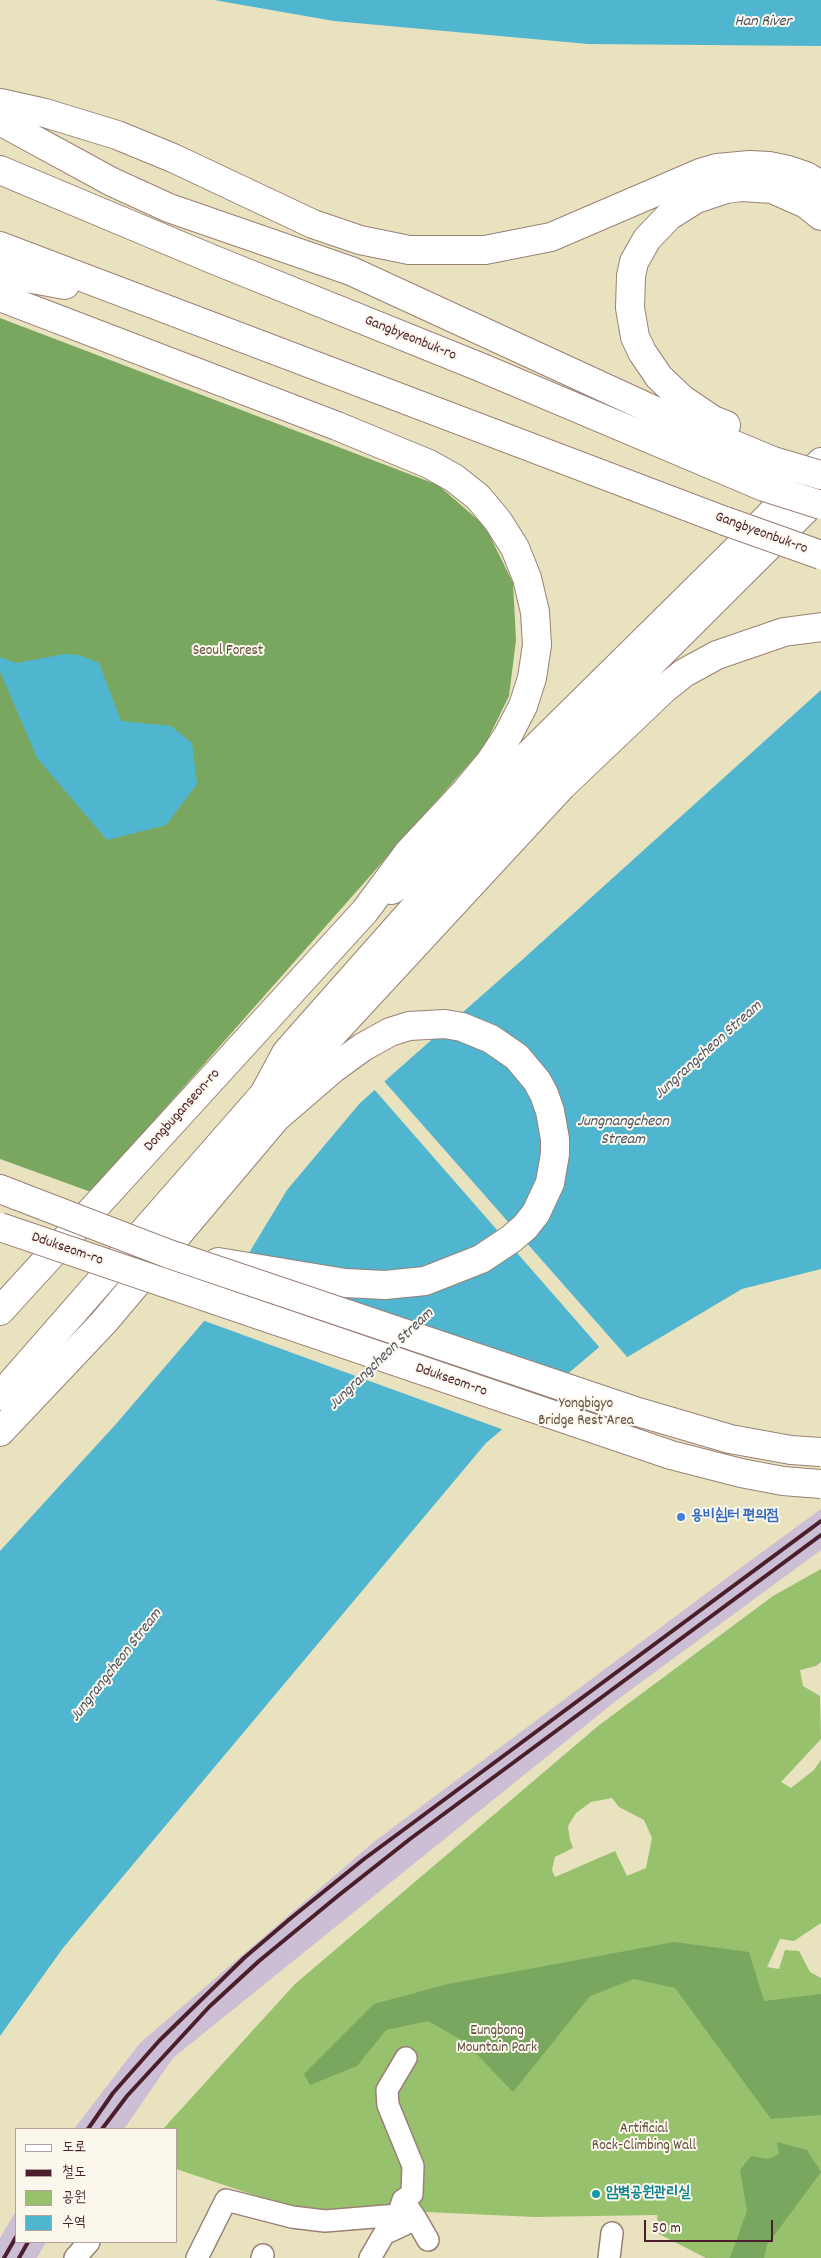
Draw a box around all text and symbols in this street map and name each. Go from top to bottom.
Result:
water label: Han River [734,13,792,33]
street label: Gangbyeonbuk-ro [361,312,459,366]
street label: Gangbyeonbuk-ro [712,509,810,559]
park label: Seoul Forest [193,643,263,661]
water label: Jungrangcheon Stream [651,998,767,1104]
street label: Dongbuganseon-ro [141,1066,225,1156]
water label: Jungnangcheon Stream [577,1113,669,1151]
street label: Ddukseom-ro [29,1229,105,1271]
water label: Jungrangcheon Stream [326,1305,438,1415]
street label: Ddukseom-ro [413,1360,489,1402]
park label: Yongbigyo Bridge Rest Area [538,1396,634,1431]
place label: 용비쉼터 편의점 [691,1508,779,1526]
marker: 용비쉼터 편의점 [675,1511,687,1523]
water label: Jungrangcheon Stream [67,1606,167,1726]
park label: Eungbong Mountain Park [457,2023,537,2058]
park label: Artificial Rock-Climbing Wall [592,2121,696,2156]
legend [15,2128,178,2243]
text: 도로 [62,2137,86,2159]
text: 철도 [62,2162,86,2184]
place label: 암벽공원관리실 [606,2185,690,2203]
text: 공원 [62,2187,86,2209]
marker: 암벽공원관리실 [590,2188,602,2200]
scale bar [646,2210,775,2242]
text: 수역 [62,2212,86,2234]
text: 50 m [652,2218,681,2240]

